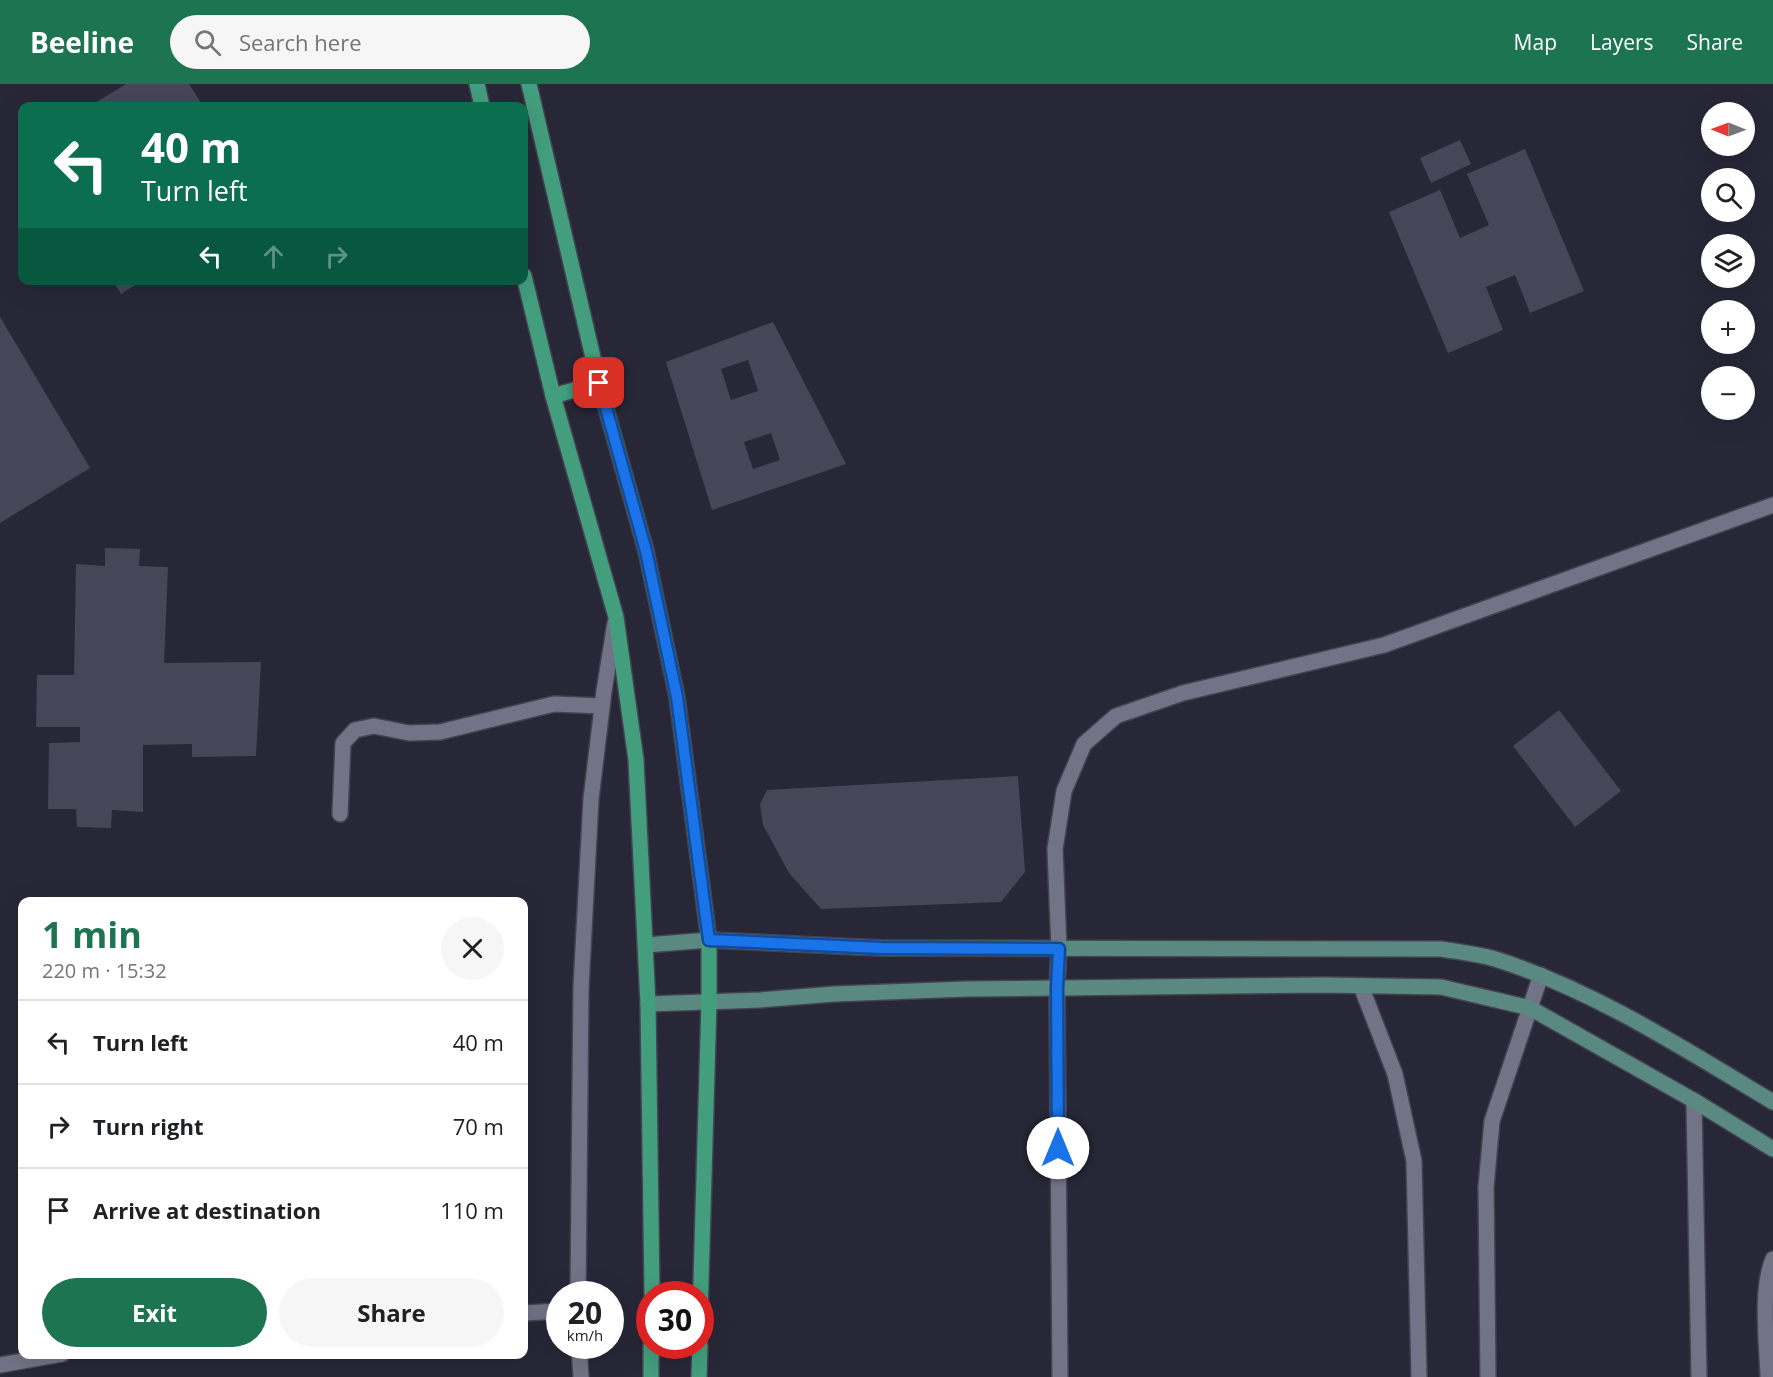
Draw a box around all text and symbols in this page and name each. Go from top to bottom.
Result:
search box [170,15,590,69]
text: Beeline [30,23,134,61]
icon: search [191,26,224,59]
text: Search here [239,27,362,57]
text: Map [1514,28,1557,56]
text: Layers [1590,28,1654,56]
text: Share [1687,28,1743,56]
north arrow [1701,102,1755,156]
map controls [1701,102,1755,420]
text: 40 m [141,118,241,175]
icon: left [42,126,120,204]
button: search [1701,168,1755,222]
text: Turn left [141,172,248,209]
button: layers [1701,234,1755,288]
icon: left [194,240,227,273]
icon: ahead [257,240,290,273]
icon: right [320,240,353,273]
button: + [1701,300,1755,354]
pin [573,357,624,408]
icon: arrive [582,366,615,399]
button: − [1701,366,1755,420]
text: 1 min [42,910,142,959]
button: close [441,917,504,980]
text: 220 m · 15:32 [42,957,167,984]
icon: left [42,1026,75,1059]
text: Turn left [93,1027,188,1057]
text: 40 m [453,1027,504,1057]
icon: right [42,1110,75,1143]
text: Turn right [93,1111,204,1141]
text: 70 m [453,1111,504,1141]
position arrow [1026,1116,1090,1180]
icon: arrive [42,1194,75,1227]
text: Arrive at destination [93,1195,321,1225]
text: 110 m [440,1195,504,1225]
button: Exit [42,1278,267,1347]
button: Share [279,1278,504,1347]
speed limit sign: 30 [636,1281,714,1359]
text: 20 [568,1292,602,1333]
text: km/h [567,1325,603,1345]

